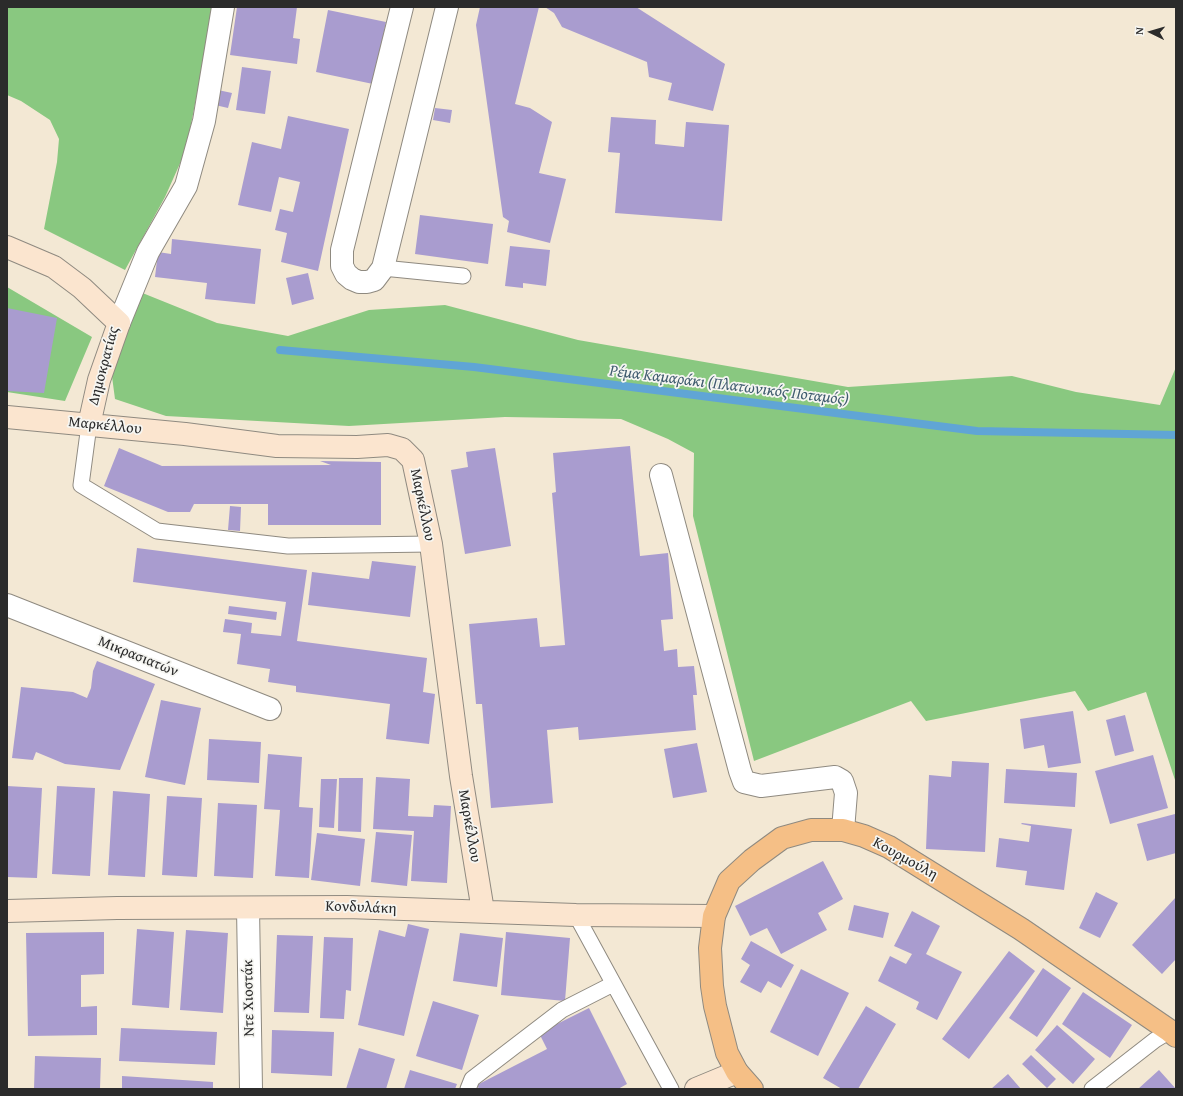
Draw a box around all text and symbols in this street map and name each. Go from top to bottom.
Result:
north arrow [1131,12,1171,52]
text: N [1131,27,1147,35]
street label: Δημοκρατίας [85,325,123,407]
water label: Ρέμα Καμαράκι (Πλατωνικός Ποταμός) [608,362,850,410]
street label: Μαρκέλλου [68,413,142,439]
street label: Μαρκέλλου [406,467,438,543]
street label: Μικρασιατών [95,633,181,681]
street label: Μαρκέλλου [454,788,484,864]
street label: Κουρμούλη [869,834,941,884]
street label: Κονδυλάκη [325,898,397,918]
street label: Ντε Χιοστάκ [239,959,259,1037]

